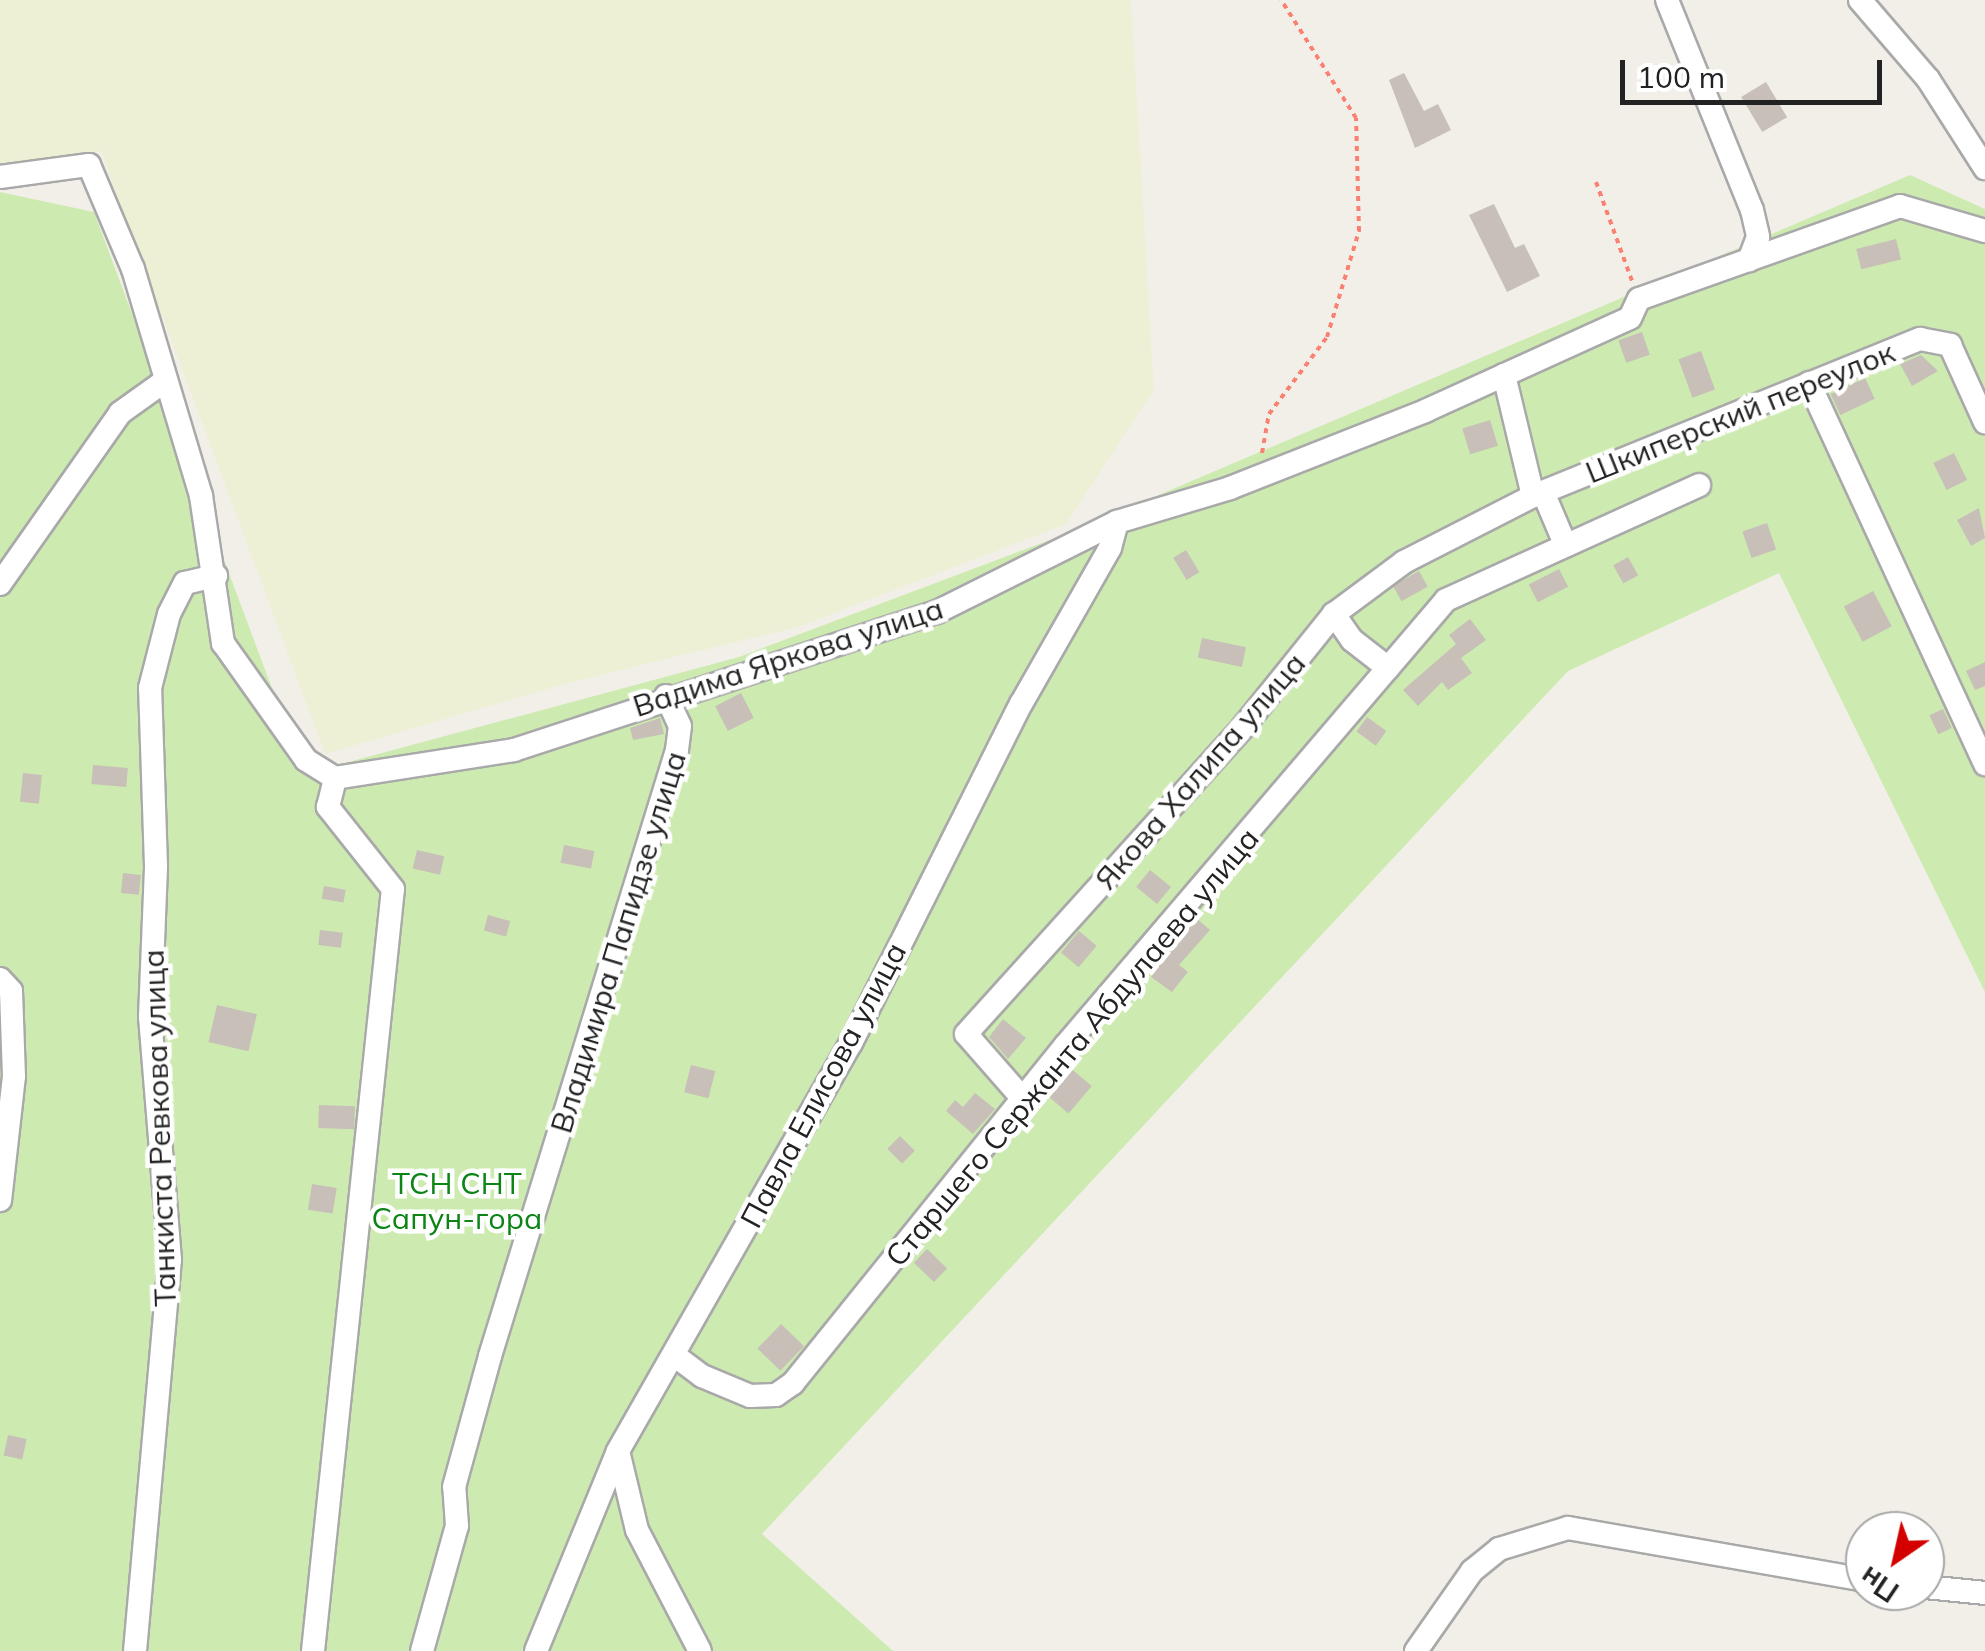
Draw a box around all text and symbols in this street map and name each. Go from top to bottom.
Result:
scale bar [1625,40,1888,102]
text: 100 m [1637,58,1725,96]
street label: Шкиперский переулок [1580,334,1900,490]
street label: Вадима Яркова улица [628,590,948,724]
street label: Якова Халипа улица [1087,645,1313,897]
street label: Владимира Папидзе улица [543,747,693,1137]
street label: Старшего Сержанта Абдулаева улица [878,820,1266,1274]
street label: Павла Елисова улица [733,936,913,1234]
street label: Танкиста Ревкова улица [135,949,183,1307]
park label: ТСН СНТ Сапун-гора [372,1165,542,1236]
north arrow [1845,1511,1945,1611]
text: Пн [1853,1559,1905,1610]

